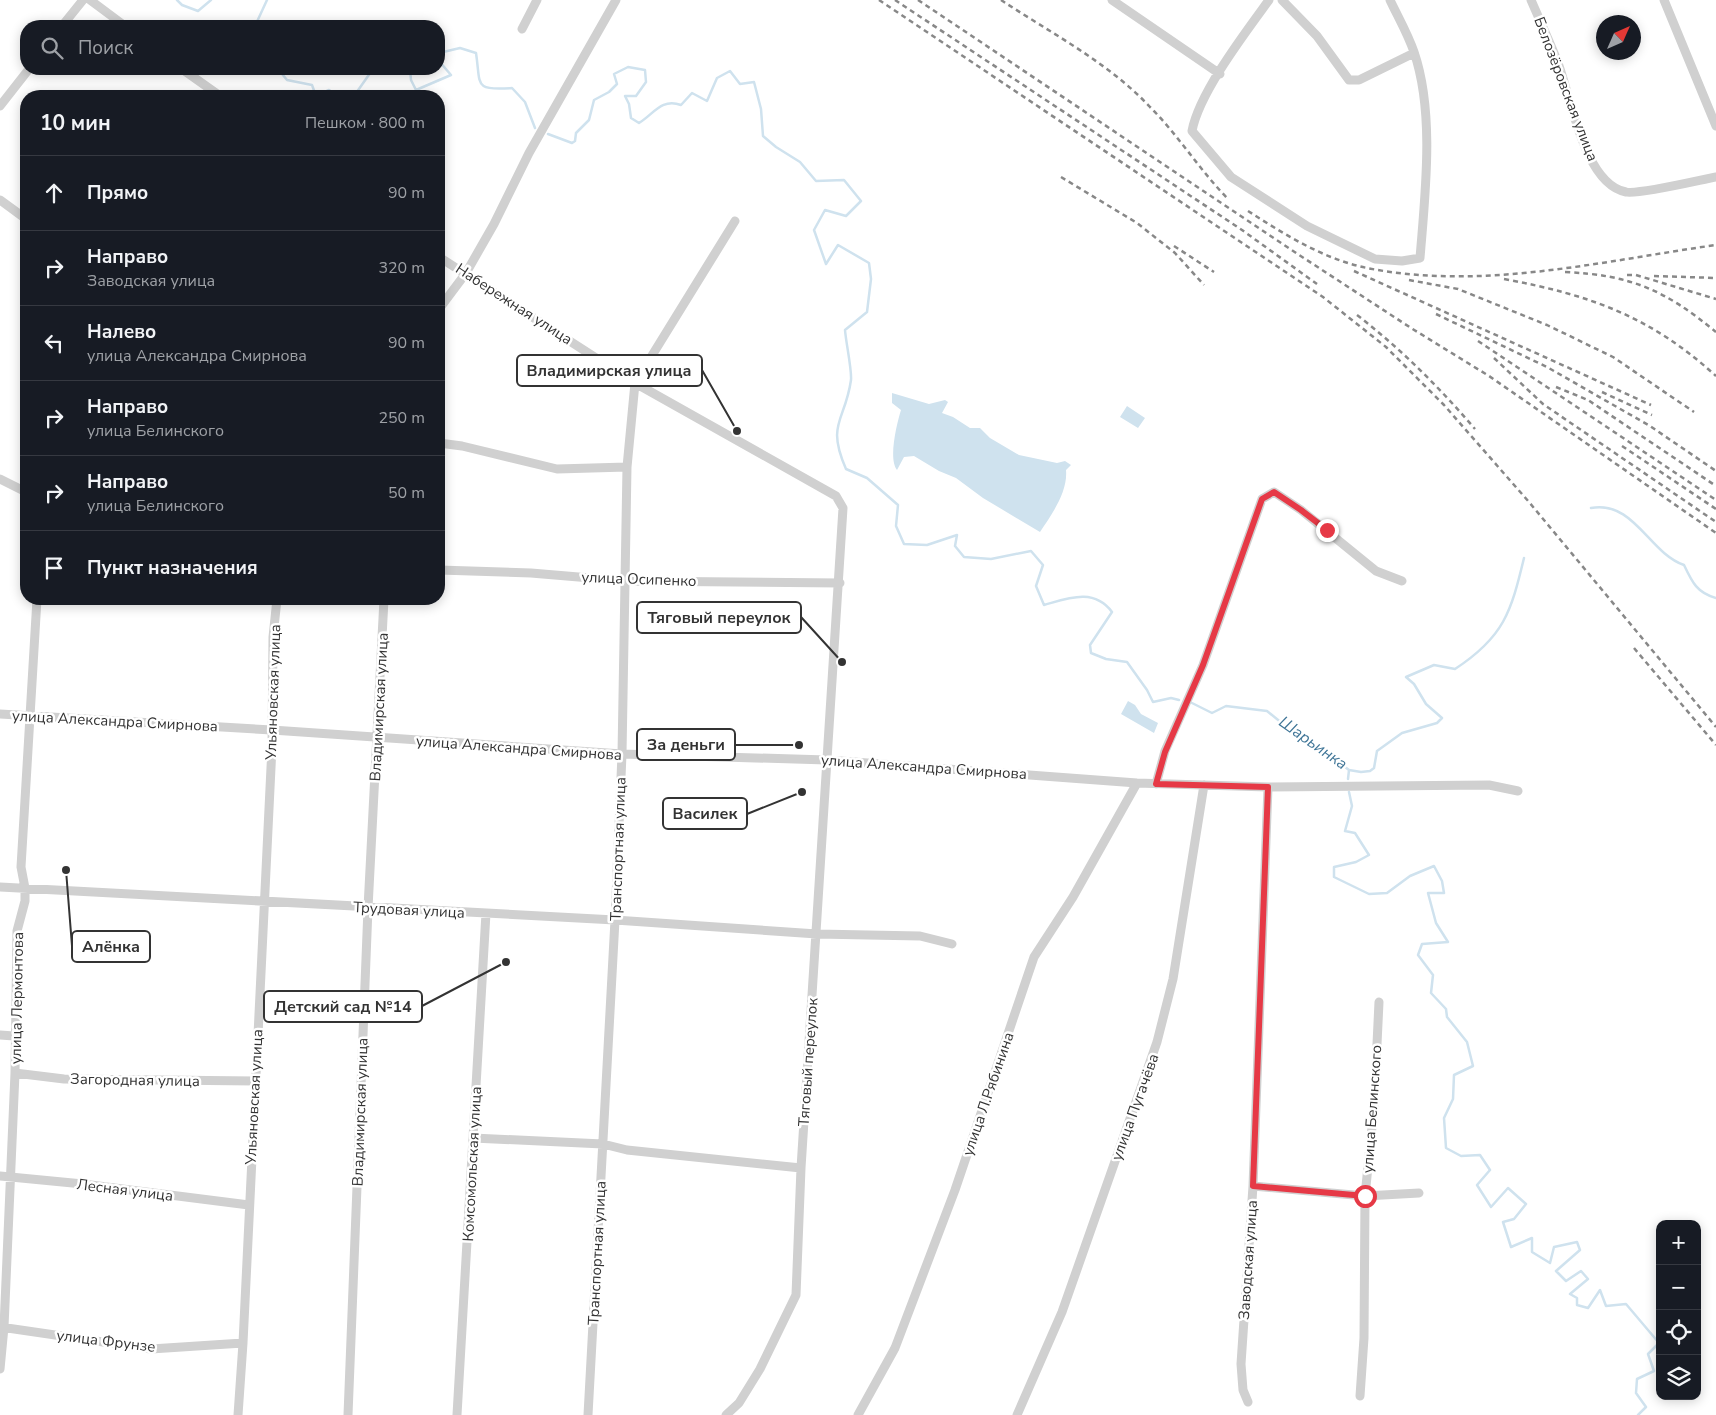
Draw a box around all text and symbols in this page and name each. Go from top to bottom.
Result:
street label: Белозёровская улица [1529,14,1603,164]
north arrow [1596,15,1641,60]
search box [20,20,445,75]
icon: search [38,34,66,62]
text: Поиск [78,35,133,61]
text: 10 мин [40,109,111,137]
text: Пешком · 800 m [305,112,425,134]
icon: ahead [40,179,68,207]
text: Прямо [87,180,148,206]
text: 90 m [388,182,425,204]
text: Направо [87,244,168,270]
icon: right [40,254,68,282]
text: 320 m [378,257,425,279]
street label: Набережная улица [452,259,576,349]
text: Заводская улица [87,270,215,292]
text: Налево [87,319,156,345]
icon: left [40,329,68,357]
text: 90 m [388,332,425,354]
text: улица Александра Смирнова [87,345,307,367]
callout: Владимирская улица [517,355,702,386]
text: Владимирская улица [527,360,691,382]
text: Направо [87,394,168,420]
icon: right [40,404,68,432]
text: 250 m [378,407,425,429]
text: улица Белинского [87,420,224,442]
text: Направо [87,469,168,495]
icon: right [40,479,68,507]
text: 50 m [388,482,425,504]
text: улица Белинского [87,495,224,517]
route end [1316,519,1339,542]
icon: arrive [40,554,68,582]
text: Пункт назначения [87,555,258,581]
street label: улица Осипенко [581,567,697,591]
callout: Тяговый переулок [637,602,801,633]
text: Тяговый переулок [647,607,792,629]
street label: Ульяновская улица [261,624,285,761]
street label: Владимирская улица [365,632,393,782]
street label: улица Александра Смирнова [12,706,218,736]
water label: Шарьинка [1274,711,1352,775]
callout: За деньги [637,729,735,760]
street label: улица Александра Смирнова [415,731,623,765]
text: За деньги [647,734,725,756]
street label: улица Александра Смирнова [820,750,1028,784]
street label: Транспортная улица [605,777,631,921]
callout: Василек [663,798,747,829]
text: Василек [673,803,738,825]
street label: Трудовая улица [353,897,465,923]
callout: Алёнка [72,931,150,962]
street label: улица Лермонтова [6,932,28,1064]
text: Алёнка [82,936,140,958]
callout: Детский сад №14 [264,991,422,1022]
text: Детский сад №14 [274,996,412,1018]
street label: Тяговый переулок [794,997,822,1127]
street label: Ульяновская улица [240,1029,268,1166]
street label: улица Л.Рябинина [957,1030,1019,1158]
street label: Владимирская улица [347,1037,373,1187]
street label: улица Белинского [1358,1044,1386,1174]
street label: улица Пугачёва [1106,1051,1164,1163]
street label: Загородная улица [70,1069,200,1091]
street label: Комсомольская улица [458,1086,486,1242]
street label: Лесная улица [76,1174,174,1206]
street label: Транспортная улица [583,1180,611,1326]
route start [1354,1185,1377,1208]
street label: Заводская улица [1234,1199,1262,1321]
map controls [1656,1220,1701,1400]
button: + [1656,1220,1701,1265]
button: − [1656,1265,1701,1310]
button: locate [1656,1310,1701,1355]
street label: улица Фрунзе [55,1325,157,1357]
button: layers [1656,1355,1701,1400]

